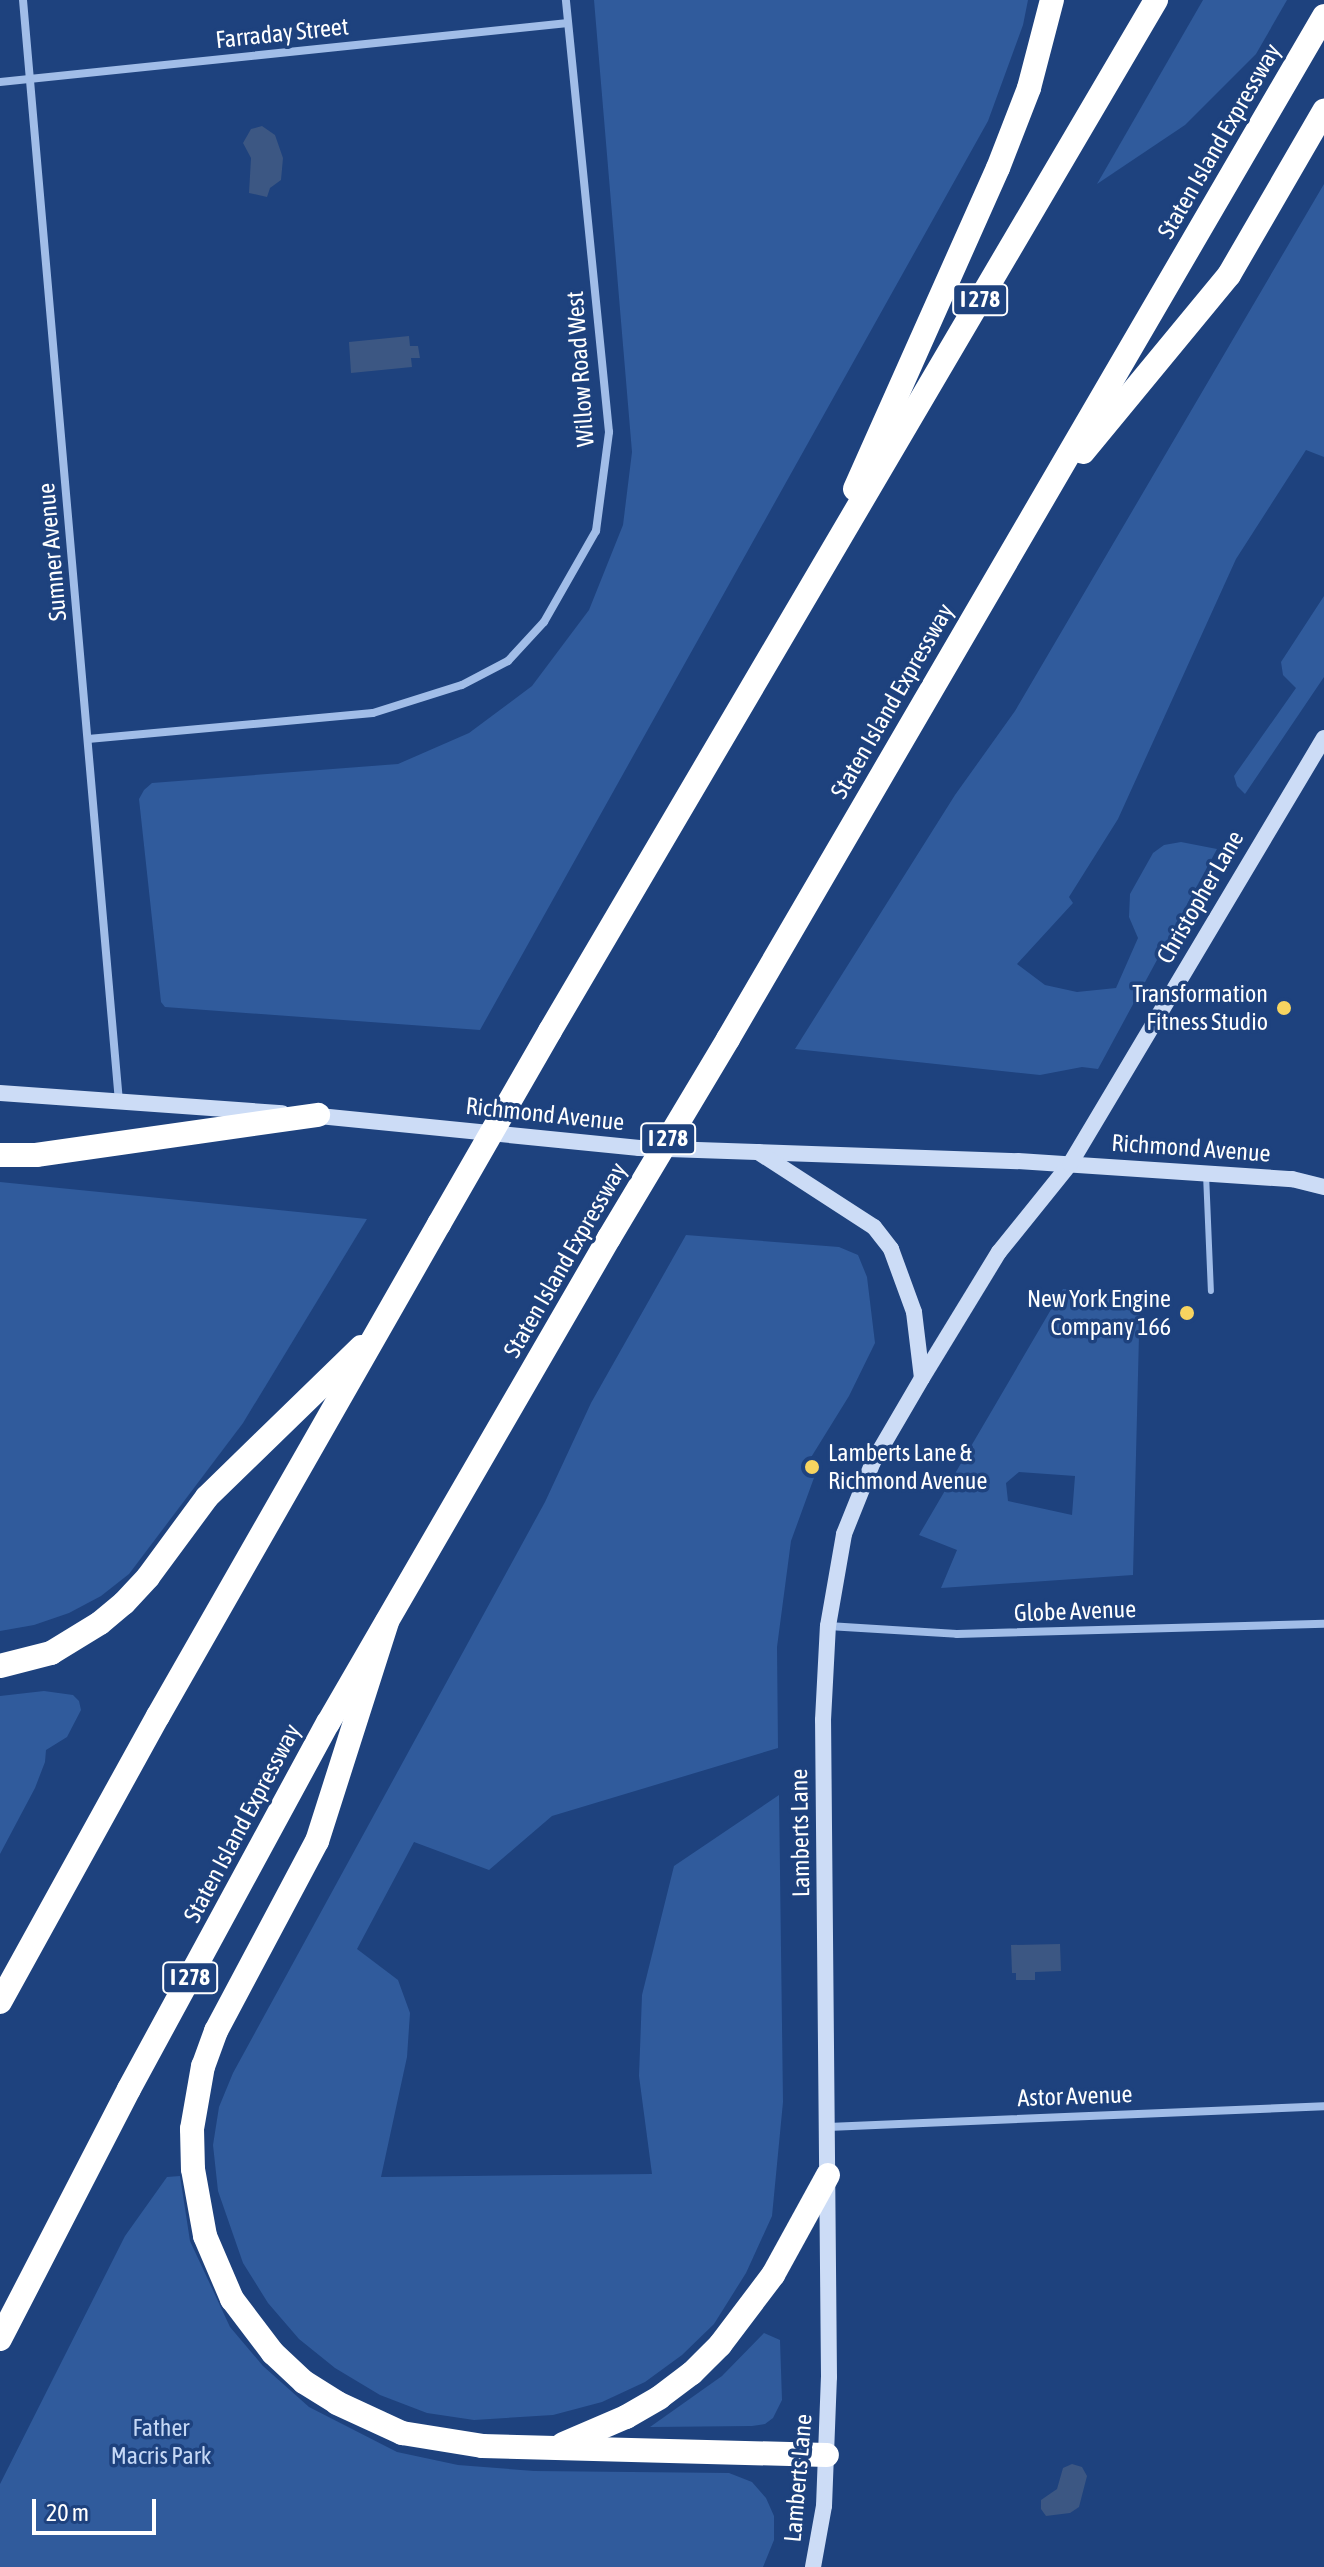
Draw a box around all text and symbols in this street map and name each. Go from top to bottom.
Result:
street label: Farraday Street [214,12,350,54]
street label: Staten Island Expressway [1151,38,1287,244]
road number: I 278 [952,282,1008,318]
street label: Willow Road West [560,290,600,448]
street label: Sumner Avenue [32,482,72,622]
street label: Staten Island Expressway [824,598,960,804]
street label: Christopher Lane [1150,825,1250,969]
place label: Transformation Fitness Studio [1132,980,1268,1036]
marker: Transformation Fitness Studio [1275,999,1293,1017]
street label: Richmond Avenue [464,1091,626,1137]
road number: I 278 [640,1121,696,1157]
street label: Richmond Avenue [1111,1128,1271,1168]
street label: Staten Island Expressway [497,1157,633,1363]
place label: New York Engine Company 166 [1027,1285,1171,1341]
marker: New York Engine Company 166 [1178,1304,1196,1322]
place label: Lamberts Lane & Richmond Avenue [828,1439,987,1495]
marker: Lamberts Lane & Richmond Avenue [803,1458,821,1476]
street label: Globe Avenue [1013,1594,1137,1628]
street label: Staten Island Expressway [178,1719,306,1927]
street label: Lamberts Lane [784,1769,816,1897]
road number: I 278 [162,1960,218,1996]
street label: Astor Avenue [1017,2080,1133,2112]
street label: Lamberts Lane [778,2413,818,2543]
park label: Father Macris Park [111,2414,211,2470]
scale bar [36,2483,160,2533]
text: 20 m [46,2499,89,2526]

